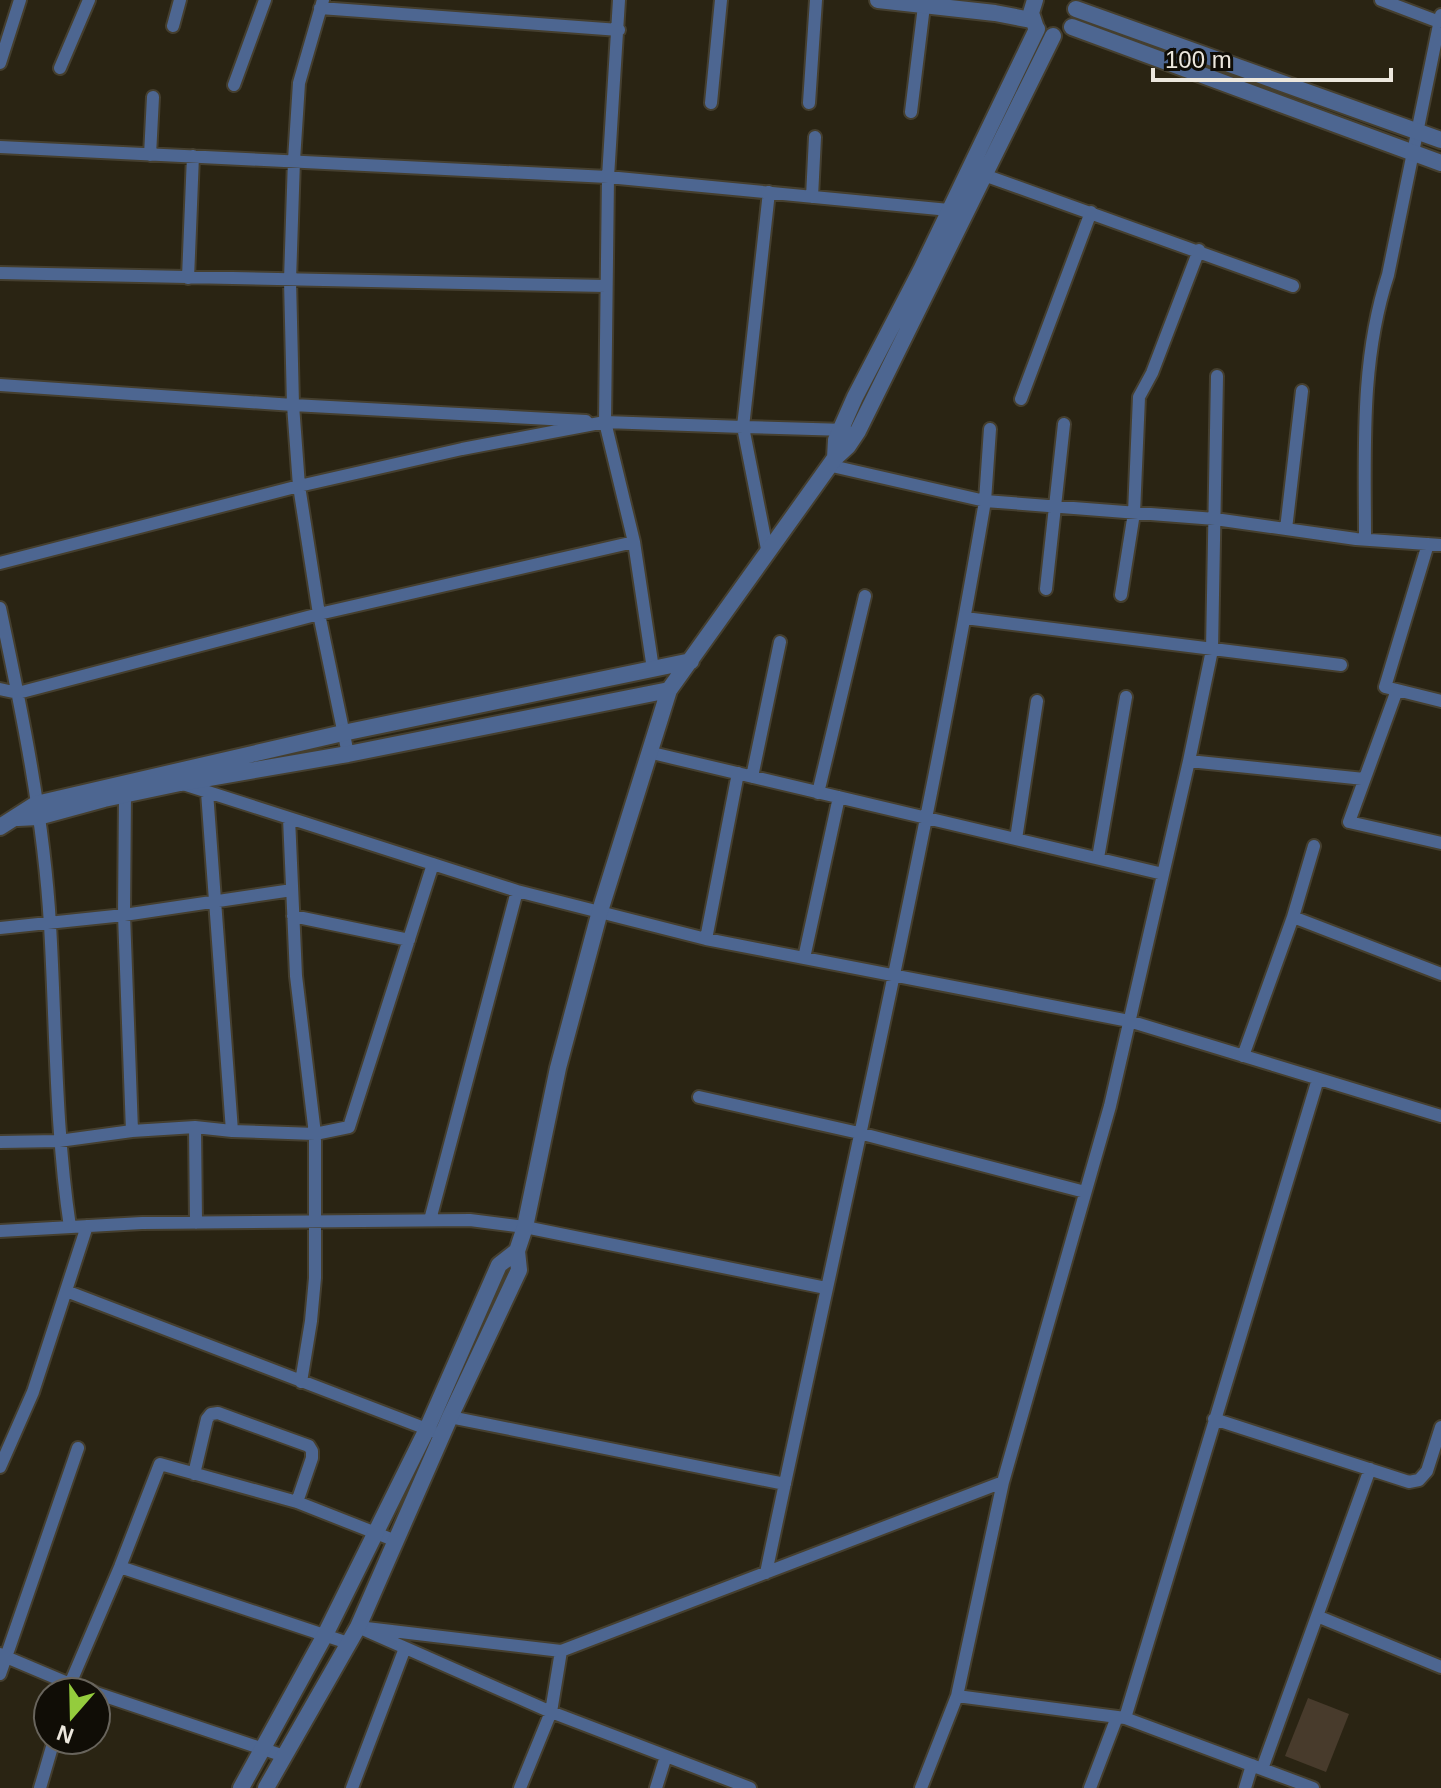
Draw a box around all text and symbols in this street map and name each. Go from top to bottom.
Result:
scale bar [1153,32,1391,82]
text: 100 m [1165,46,1232,73]
north arrow [32,1676,112,1756]
text: N [54,1720,77,1749]

